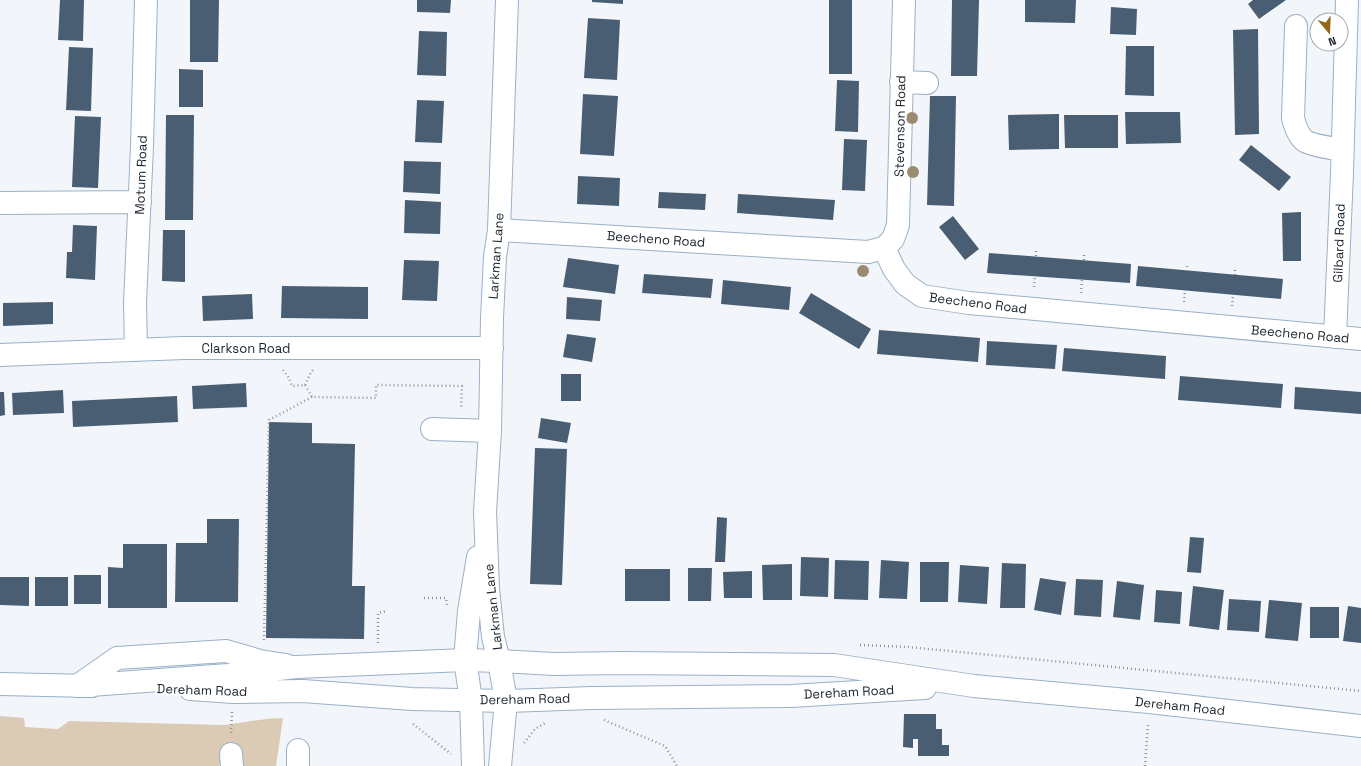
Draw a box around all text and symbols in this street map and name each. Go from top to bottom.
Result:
north arrow [1309,12,1349,52]
text: N [1326,34,1338,49]
street label: Stevenson Road [891,75,909,177]
street label: Motum Road [131,135,151,215]
street label: Gilbard Road [1329,203,1349,283]
street label: Larkman Lane [484,212,508,300]
street label: Beecheno Road [606,227,706,251]
street label: Beecheno Road [928,289,1028,317]
street label: Beecheno Road [1250,321,1350,347]
street label: Clarkson Road [202,340,290,357]
street label: Larkman Lane [480,563,506,651]
street label: Dereham Road [156,680,248,700]
street label: Dereham Road [803,681,895,703]
street label: Dereham Road [480,690,570,708]
street label: Dereham Road [1134,693,1226,719]

